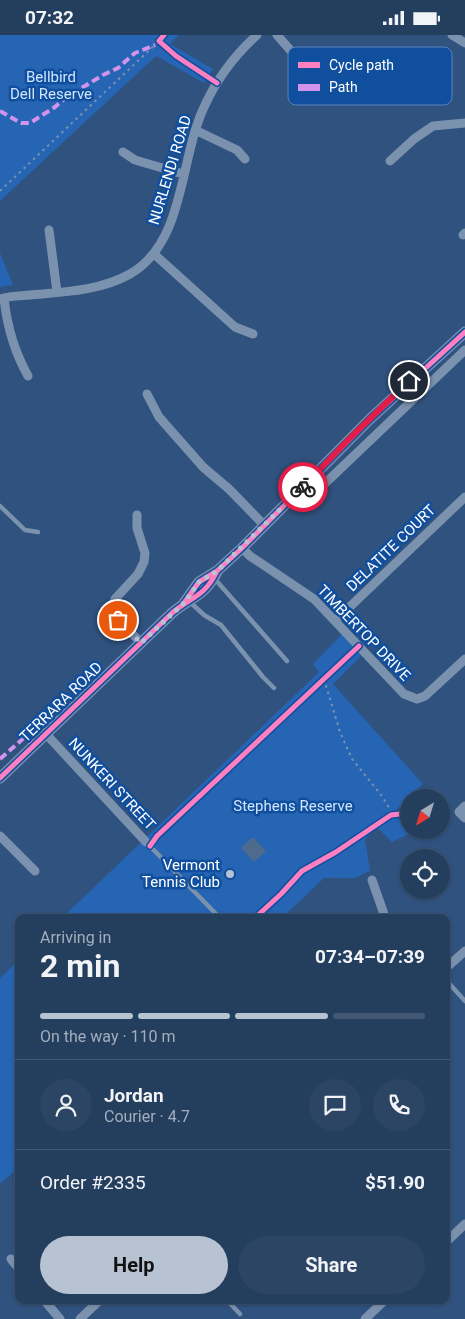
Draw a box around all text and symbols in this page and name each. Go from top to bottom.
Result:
text: 07:32 [25,6,74,29]
legend [288,47,452,105]
text: Cycle path [329,57,394,73]
park label: Bellbird Dell Reserve [10,68,92,103]
text: Path [329,79,358,95]
street label: NURLENDI ROAD [145,113,195,227]
pin [388,360,430,402]
icon: home [395,367,423,395]
courier [278,462,328,512]
icon: bike [289,473,317,501]
street label: DELATITE COURT [343,501,439,595]
street label: TIMBERTOP DRIVE [314,581,415,685]
pin [97,599,139,641]
icon: bag [104,606,132,634]
street label: TERRARA ROAD [16,658,106,746]
street label: NUNKERI STREET [65,734,159,834]
north arrow [400,789,450,839]
map controls [400,789,450,899]
park label: Stephens Reserve [233,797,353,815]
button: locate [400,849,450,899]
place label: Vermont Tennis Club [142,856,220,891]
marker: Vermont Tennis Club [224,868,236,880]
text: Arriving in [40,928,111,947]
text: 07:34–07:39 [315,945,425,968]
text: 2 min [40,947,120,985]
text: On the way · 110 m [40,1027,176,1046]
button: person [40,1079,92,1131]
button: chat [309,1079,361,1131]
button: phone [373,1079,425,1131]
text: Jordan [104,1084,164,1107]
text: Courier · 4.7 [104,1107,190,1126]
text: Order #2335 [40,1171,146,1194]
text: $51.90 [365,1171,425,1194]
button: Help [40,1236,228,1294]
button: Share [238,1236,425,1294]

